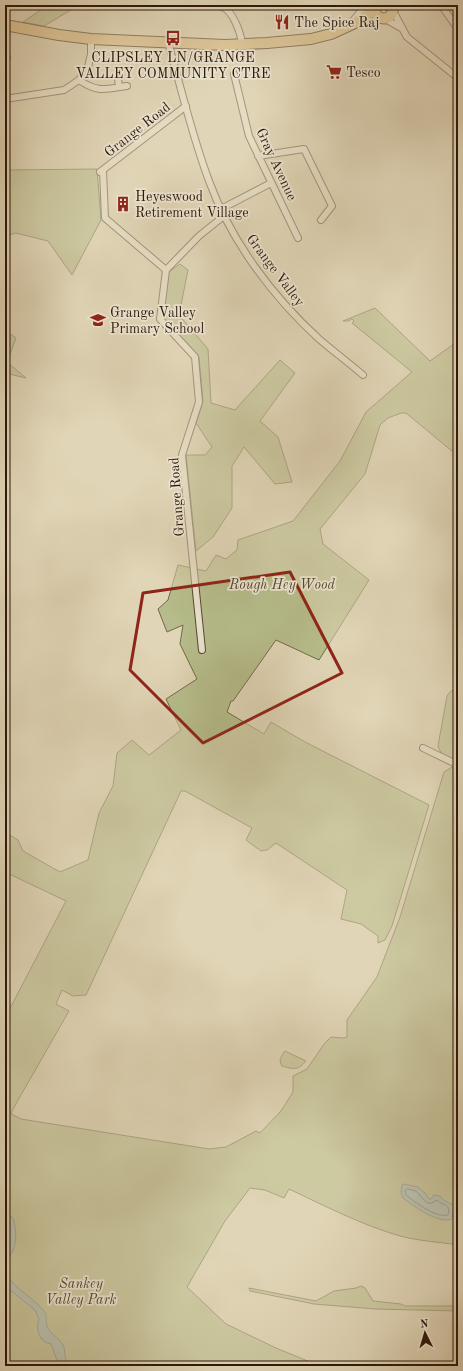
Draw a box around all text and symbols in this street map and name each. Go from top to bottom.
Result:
restaurant icon: The Spice Raj [273,13,291,31]
place label: The Spice Raj [294,16,380,30]
bus stop icon: CLIPSLEY LN/GRANGE VALLEY COMMUNITY CTRE [164,29,182,47]
place label: CLIPSLEY LN/GRANGE VALLEY COMMUNITY CTRE [75,51,271,81]
supermarket icon: Tesco [325,63,343,81]
place label: Tesco [346,66,381,80]
street label: Grange Road [102,100,173,160]
street label: Gray Avenue [253,126,299,203]
place label: Heyeswood Retirement Village [135,190,249,220]
building icon: Heyeswood Retirement Village [114,195,132,213]
street label: Grange Valley [244,232,307,310]
place label: Grange Valley Primary School [110,306,204,336]
school or university icon: Grange Valley Primary School [89,311,107,329]
street label: Grange Road [167,457,187,537]
park label: Rough Hey Wood [228,578,335,593]
park label: Sankey Valley Park [46,1277,117,1308]
north arrow [405,1313,445,1353]
text: N [420,1319,430,1330]

